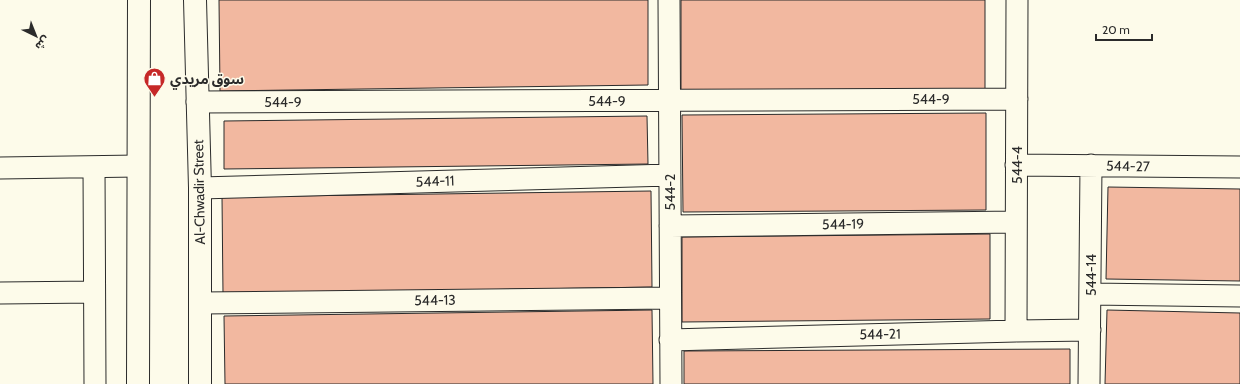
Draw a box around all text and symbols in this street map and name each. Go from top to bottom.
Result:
north arrow [16,16,56,56]
scale bar [1096,16,1152,42]
text: 20 m [1102,22,1130,37]
text: ش [33,33,53,54]
shop icon: سوق مريدي [142,66,168,99]
place label: سوق مريدي [170,70,244,90]
street label: 544-9 [912,90,950,108]
street label: 544-9 [588,92,626,110]
street label: 544-9 [264,93,302,111]
street label: Al-Chwadir Street [189,139,209,245]
street label: 544-4 [1008,146,1026,184]
street label: 544-27 [1106,157,1150,175]
street label: 544-11 [415,171,455,191]
street label: 544-2 [661,174,679,210]
street label: 544-19 [822,215,864,233]
street label: 544-14 [1082,254,1100,296]
street label: 544-13 [414,291,456,309]
street label: 544-21 [859,325,901,343]

